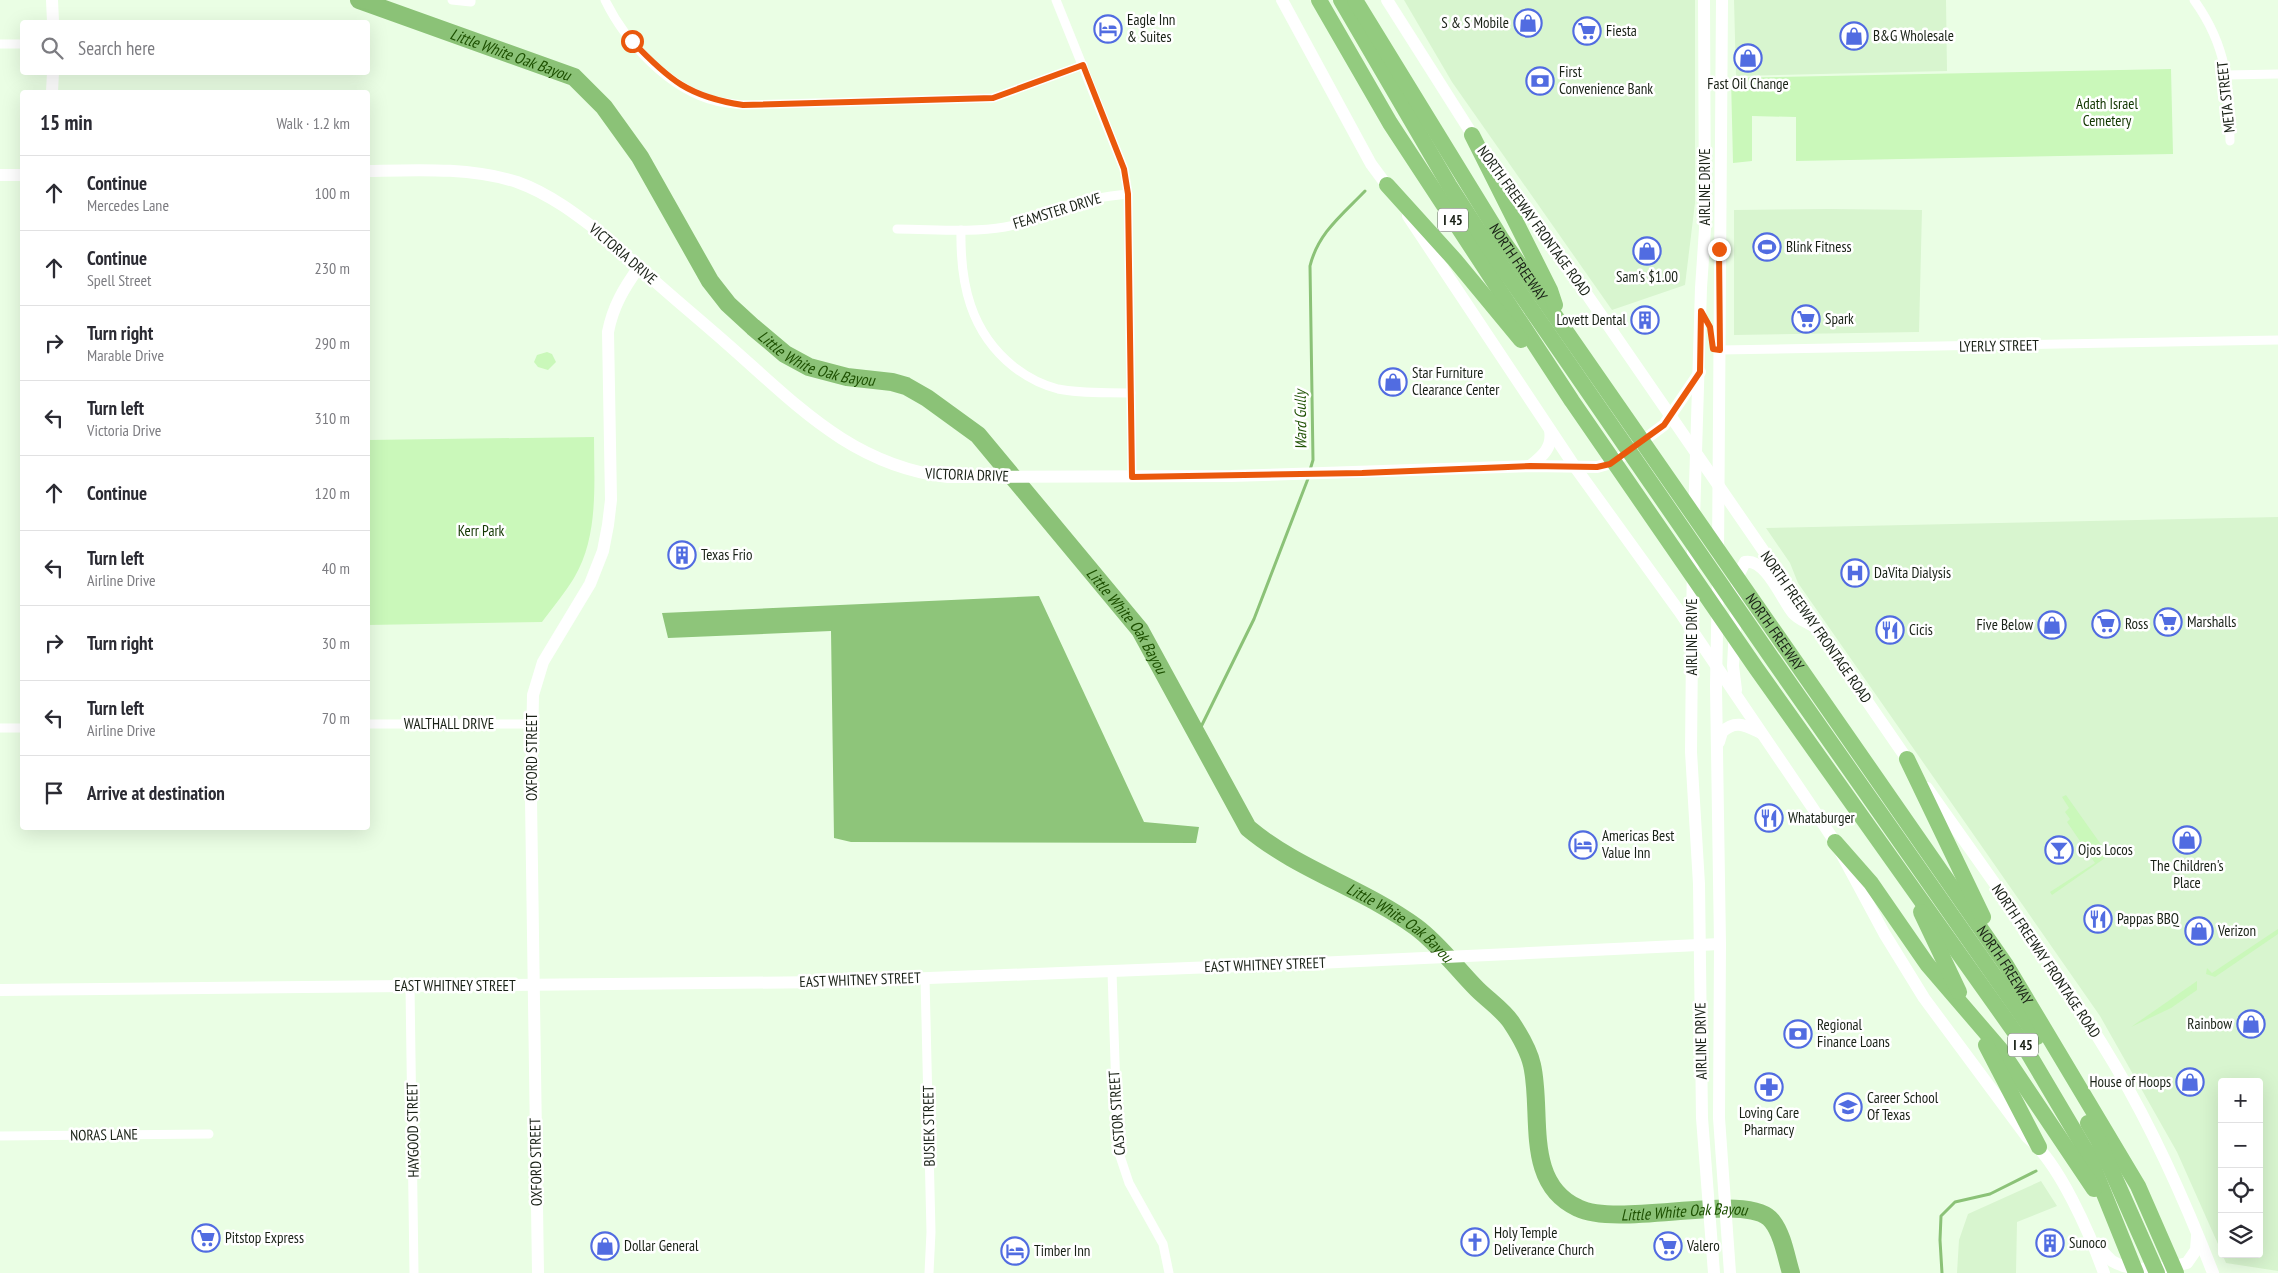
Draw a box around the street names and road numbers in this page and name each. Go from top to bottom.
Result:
street label: META STREET [2212,60,2239,134]
street label: NORTH FREEWAY FRONTAGE ROAD [1473,142,1595,300]
street label: AIRLINE DRIVE [1695,148,1714,226]
street label: FEAMSTER DRIVE [1010,188,1103,233]
road number: I 45 [1438,208,1468,232]
street label: VICTORIA DRIVE [585,218,661,288]
street label: NORTH FREEWAY [1485,219,1551,303]
street label: LYERLY STREET [1959,335,2039,356]
street label: VICTORIA DRIVE [924,464,1009,485]
street label: NORTH FREEWAY FRONTAGE ROAD [1757,547,1875,707]
street label: NORTH FREEWAY [1742,589,1808,673]
street label: AIRLINE DRIVE [1682,598,1701,676]
street label: OXFORD STREET [522,713,541,801]
street label: WALTHALL DRIVE [404,714,494,733]
street label: NORTH FREEWAY FRONTAGE ROAD [1988,881,2104,1041]
street label: NORTH FREEWAY [1972,922,2036,1008]
street label: EAST WHITNEY STREET [1204,953,1326,976]
street label: EAST WHITNEY STREET [799,968,921,991]
street label: EAST WHITNEY STREET [394,976,516,995]
street label: AIRLINE DRIVE [1690,1002,1711,1080]
road number: I 45 [2008,1034,2038,1056]
street label: CASTOR STREET [1104,1070,1129,1156]
street label: HAYGOOD STREET [402,1082,423,1178]
street label: BUSIEK STREET [918,1085,939,1167]
street label: OXFORD STREET [525,1118,546,1206]
street label: NORAS LANE [70,1124,138,1145]

